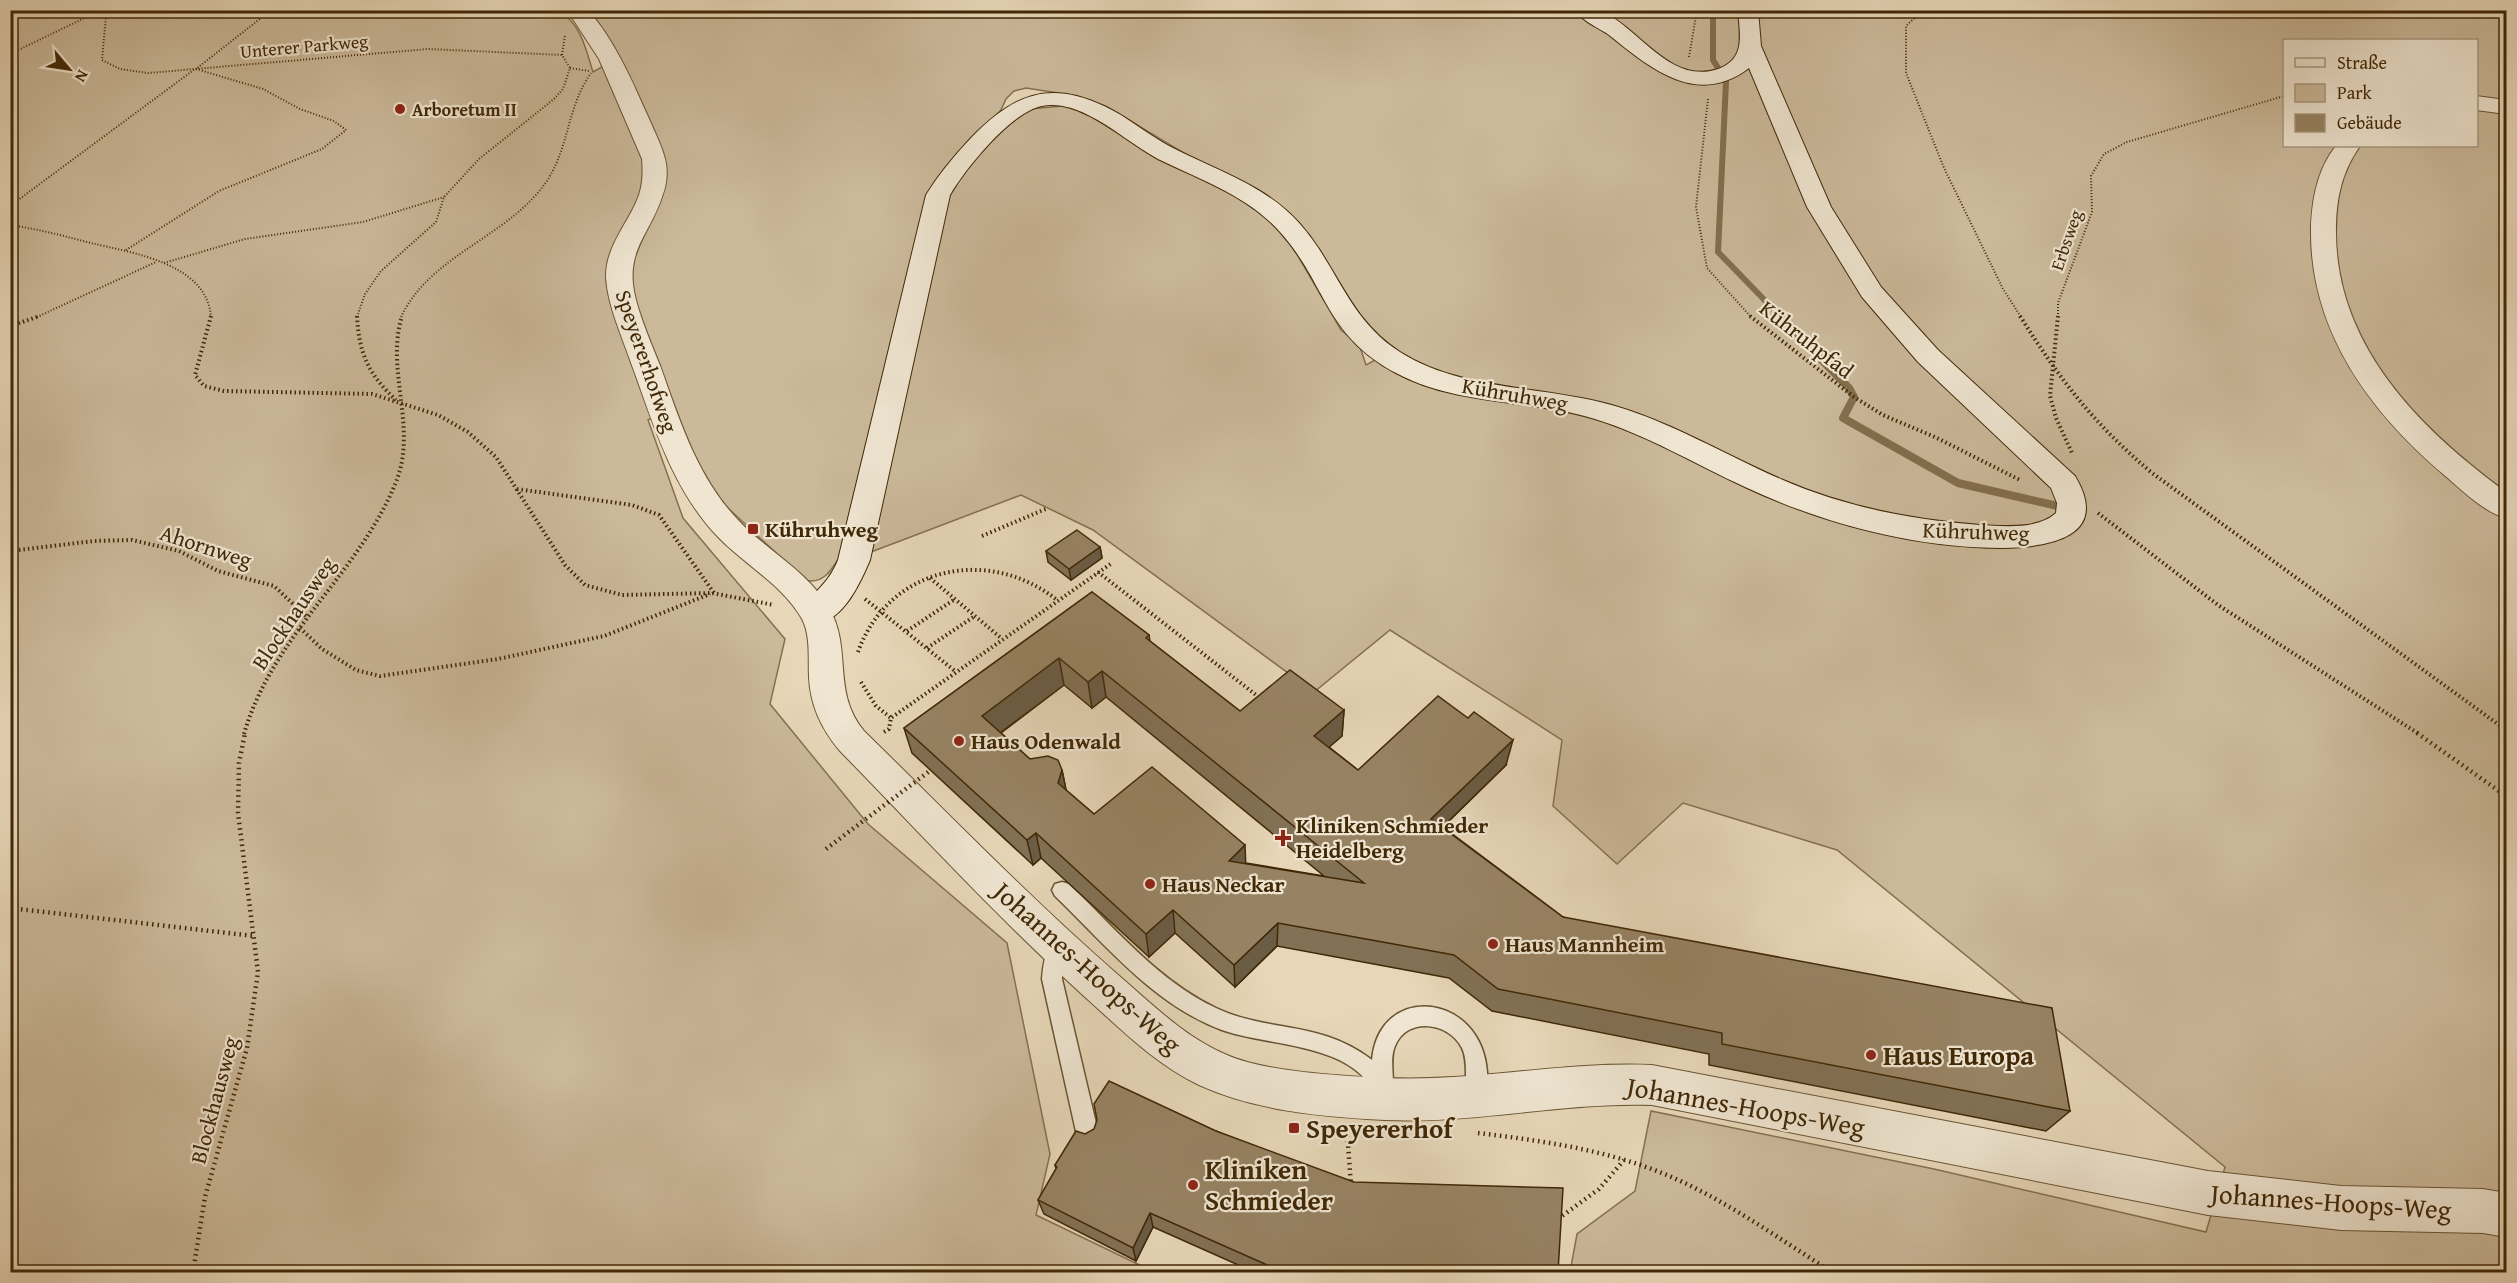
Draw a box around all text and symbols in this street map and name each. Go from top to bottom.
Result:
street label: Unterer Parkweg [239,27,369,65]
north arrow [39,39,99,99]
legend [2283,39,2478,147]
text: Straße [2337,49,2387,76]
text: N [69,66,95,87]
text: Park [2337,79,2373,106]
place label: Arboretum II [412,96,517,123]
marker: Arboretum II [393,102,407,116]
text: Gebäude [2337,109,2402,136]
street label: Erbsweg [2043,206,2089,274]
street label: Speyererhofweg [608,285,686,437]
street label: Kühruhpfad [1753,292,1861,386]
street label: Kühruhweg [1460,369,1571,419]
place label: Kühruhweg [765,513,878,545]
street label: Kühruhweg [1922,513,2030,549]
street label: Ahornweg [156,516,256,576]
marker: Kühruhweg [746,522,760,536]
street label: Blockhausweg [243,550,343,676]
place label: Haus Odenwald [971,725,1121,757]
marker: Haus Odenwald [952,734,966,748]
place label: Kliniken Schmieder Heidelberg [1296,809,1488,866]
marker: Kliniken Schmieder Heidelberg [1274,829,1292,847]
place label: Haus Neckar [1162,868,1285,900]
street label: Johannes-Hoops-Weg [983,869,1191,1063]
marker: Haus Neckar [1143,877,1157,891]
place label: Haus Mannheim [1505,928,1664,960]
marker: Haus Mannheim [1486,937,1500,951]
street label: Blockhausweg [182,1033,246,1167]
place label: Haus Europa [1883,1035,2034,1075]
marker: Haus Europa [1864,1048,1878,1062]
street label: Johannes-Hoops-Weg [1621,1065,1869,1147]
place label: Speyererhof [1306,1108,1456,1148]
marker: Speyererhof [1287,1121,1301,1135]
place label: Kliniken Schmieder [1205,1149,1334,1220]
street label: Johannes-Hoops-Weg [2206,1172,2453,1229]
marker: Kliniken Schmieder [1186,1178,1200,1192]

